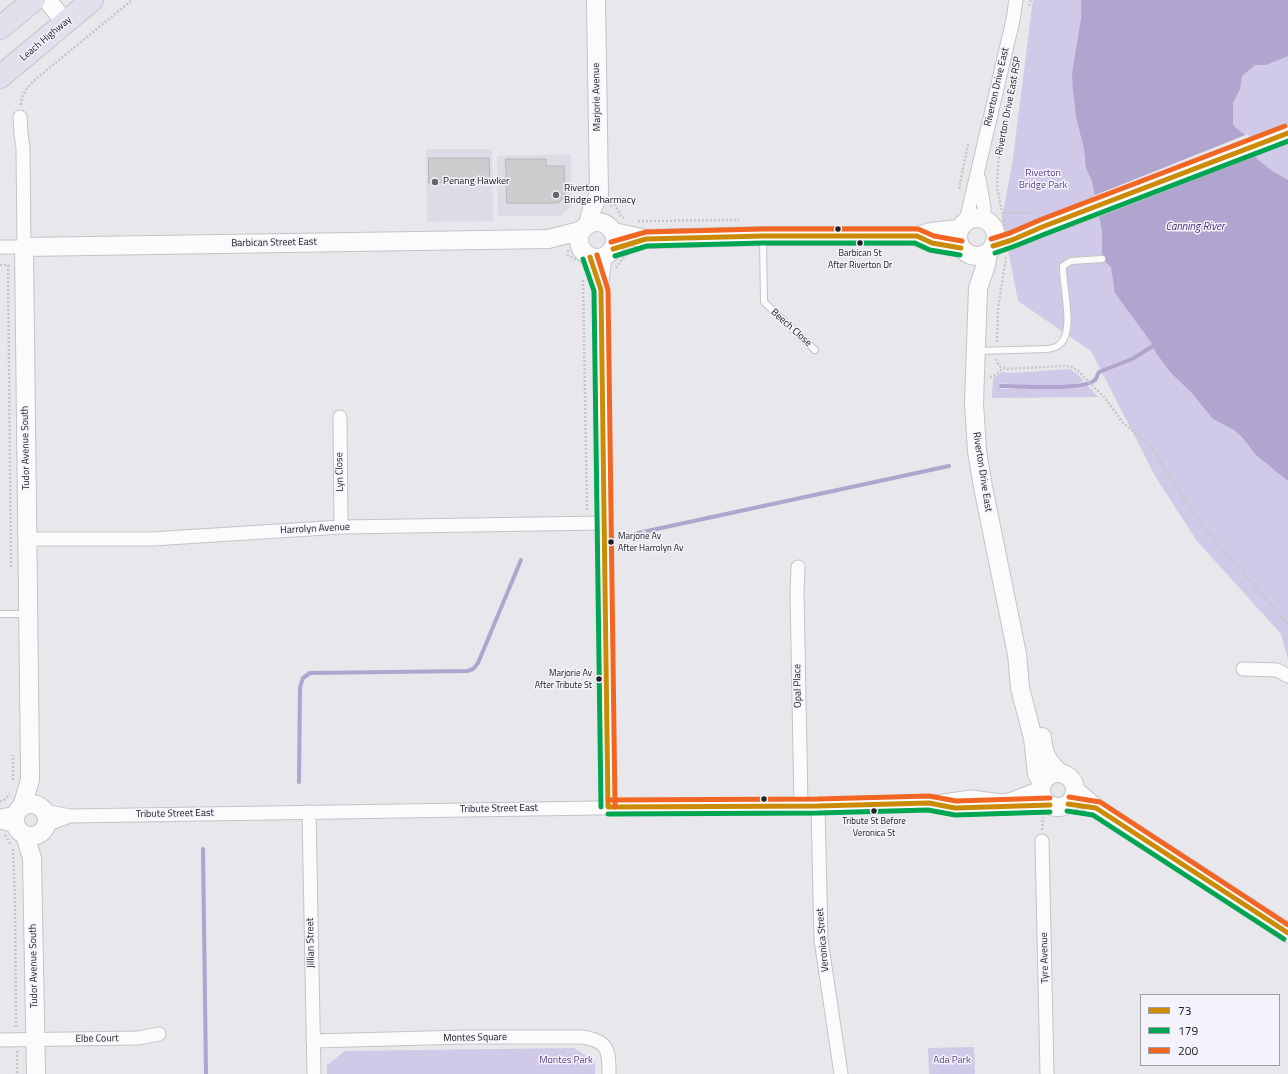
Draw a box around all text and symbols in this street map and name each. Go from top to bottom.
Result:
street label: Leach Highway [18,14,74,64]
street label: Riverton Drive East [982,46,1012,128]
street label: Riverton Drive East RSP [994,56,1024,156]
street label: Marjorie Avenue [590,63,604,131]
park label: Riverton Bridge Park [1019,168,1067,192]
place label: Penang Hawker [443,176,510,188]
marker: Penang Hawker [430,177,440,187]
place label: Riverton Bridge Pharmacy [564,183,636,206]
marker: Riverton Bridge Pharmacy [551,190,561,200]
water label: Canning River [1165,220,1225,234]
unlabelled marker [833,224,843,234]
street label: Barbican Street East [231,236,317,250]
marker: Barbican St After Riverton Dr [855,238,865,248]
place label: Barbican St After Riverton Dr [828,249,892,270]
street label: Beech Close [768,307,814,349]
street label: Tudor Avenue South [19,406,33,490]
street label: Riverton Drive East [970,431,994,513]
street label: Lyn Close [334,452,346,492]
street label: Harrolyn Avenue [280,521,350,537]
place label: Marjorie Av After Harrolyn Av [618,532,683,553]
marker: Marjorie Av After Harrolyn Av [606,537,616,547]
street label: Opal Place [792,664,804,708]
place label: Marjorie Av After Tribute St [535,669,592,690]
marker: Marjorie Av After Tribute St [594,674,604,684]
unlabelled marker [759,794,769,804]
street label: Tribute Street East [460,802,538,816]
marker: Tribute St Before Veronica St [869,806,879,816]
street label: Tribute Street East [136,807,214,821]
place label: Tribute St Before Veronica St [842,817,906,838]
street label: Veronica Street [814,908,832,972]
street label: Jillian Street [305,918,317,968]
street label: Tudor Avenue South [27,924,41,1008]
street label: Tyre Avenue [1039,932,1051,984]
legend [1140,994,1280,1066]
text: 73 [1178,1001,1191,1020]
text: 179 [1178,1021,1198,1040]
street label: Montes Square [443,1031,507,1045]
street label: Elbe Court [75,1033,119,1045]
text: 200 [1178,1041,1198,1060]
park label: Montes Park [539,1055,593,1067]
park label: Ada Park [933,1055,971,1067]

